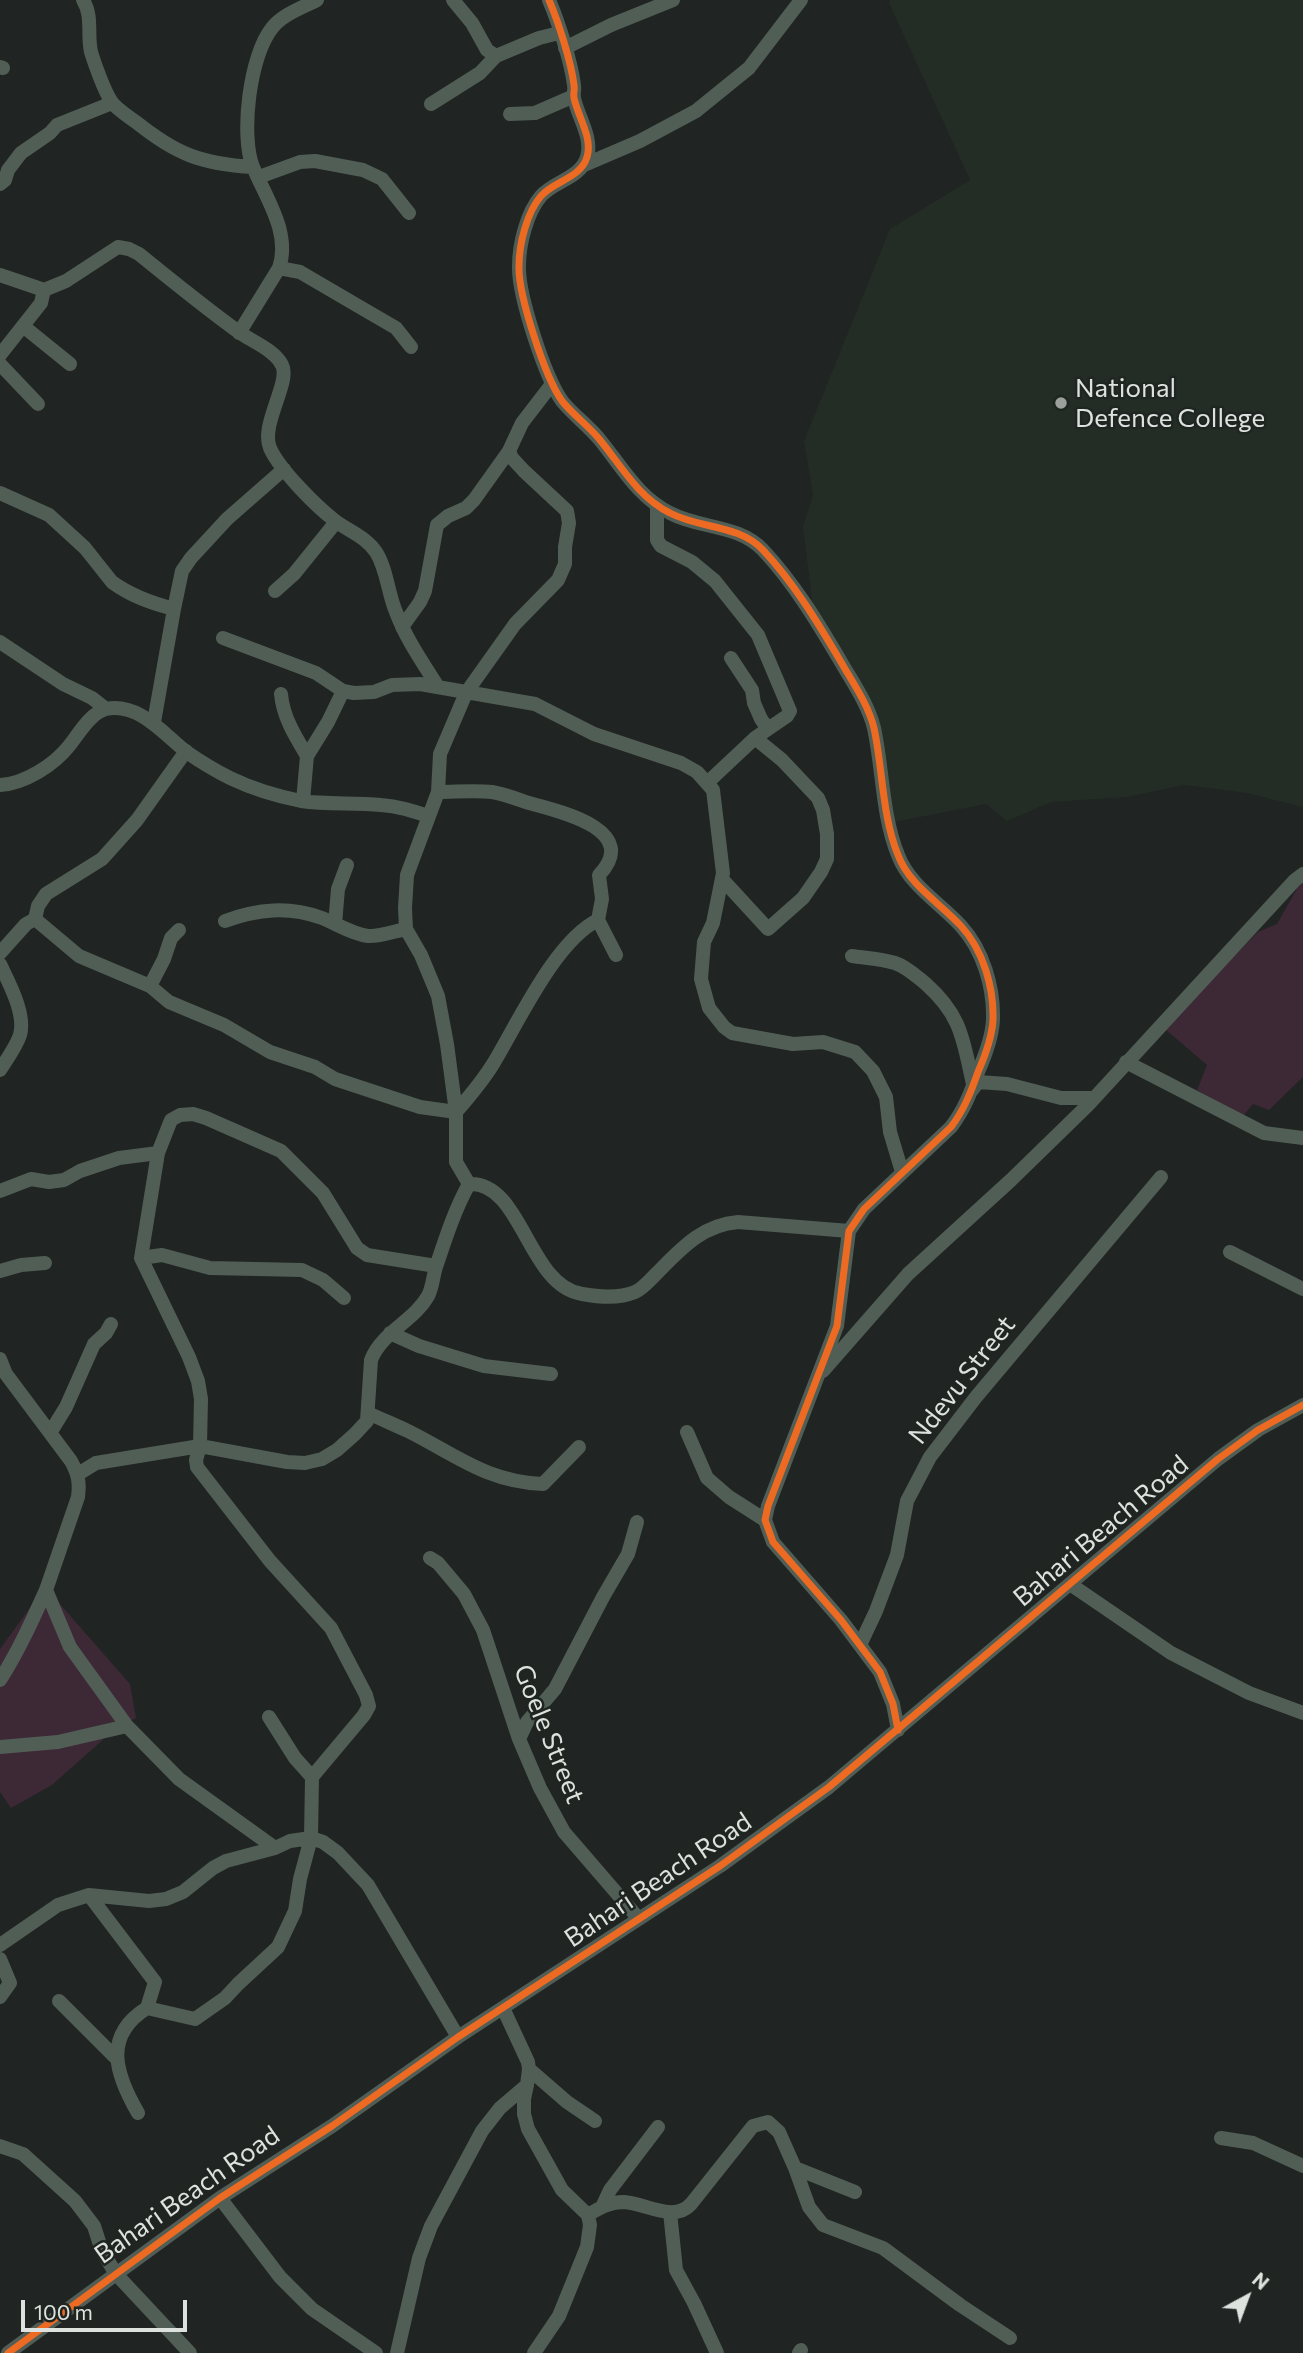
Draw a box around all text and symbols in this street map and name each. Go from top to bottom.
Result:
place label: National Defence College [1075,372,1265,434]
marker: National Defence College [1053,395,1069,411]
street label: Ndevu Street [902,1310,1022,1450]
street label: Bahari Beach Road [1007,1449,1195,1613]
street label: Goele Street [507,1660,591,1808]
street label: Bahari Beach Road [559,1806,757,1954]
street label: Bahari Beach Road [89,2120,285,2270]
north arrow [1212,2262,1282,2332]
text: N [1248,2267,1274,2294]
scale bar [24,2286,191,2330]
text: 100 m [34,2299,93,2324]

